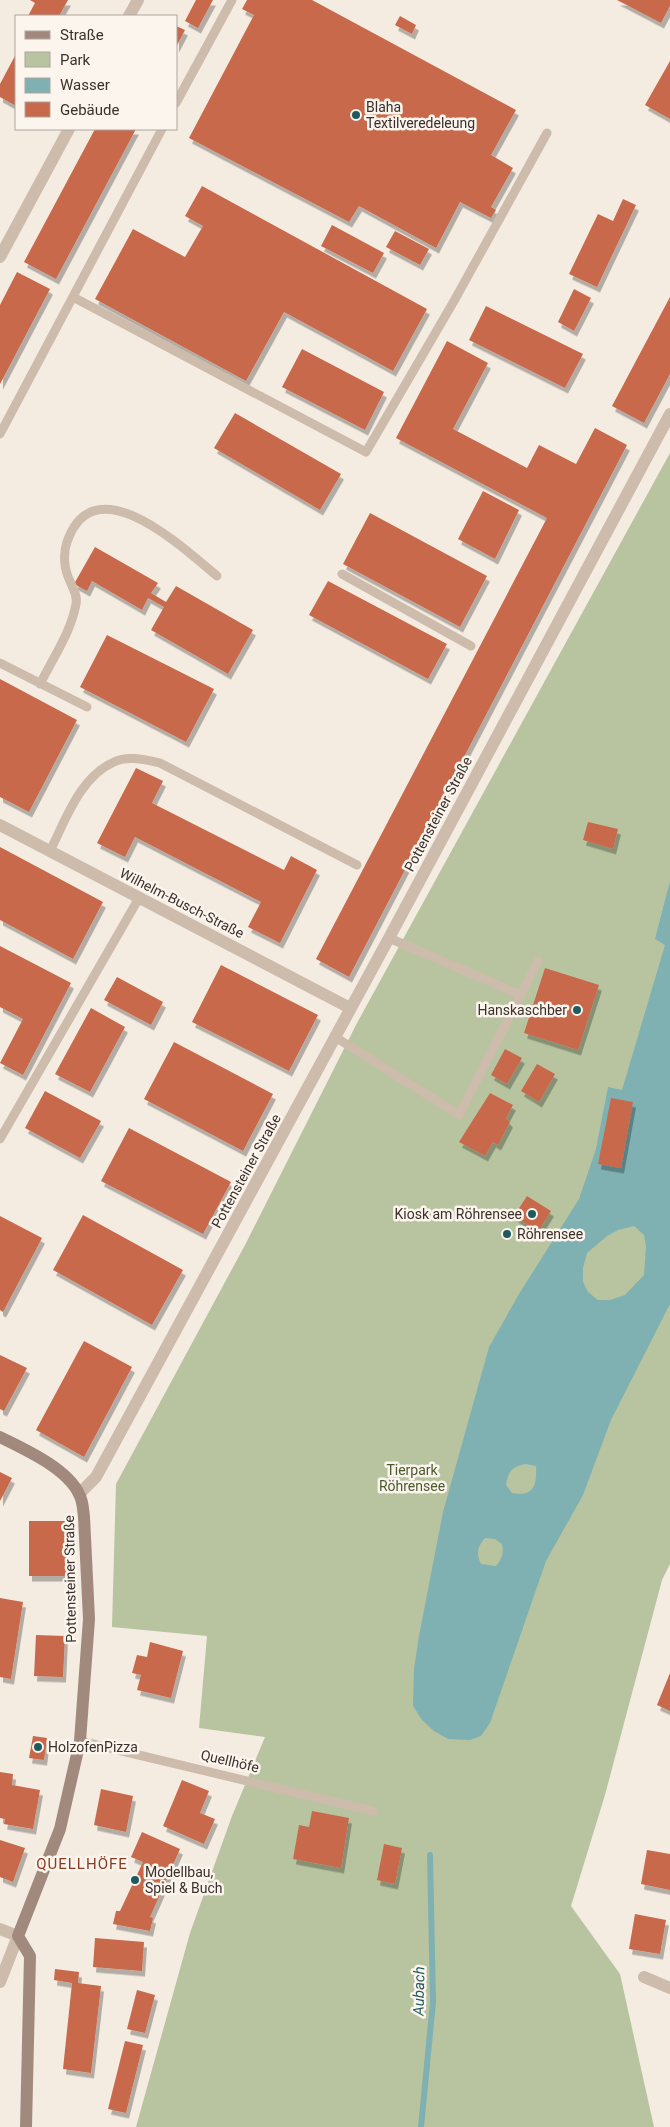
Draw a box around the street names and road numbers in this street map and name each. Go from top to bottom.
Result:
street label: Pottensteiner Straße [401,754,475,874]
street label: Wilhelm-Busch-Straße [117,865,247,941]
street label: Pottensteiner Straße [208,1111,284,1231]
street label: Pottensteiner Straße [61,1515,79,1643]
street label: Quellhöfe [199,1747,261,1775]

